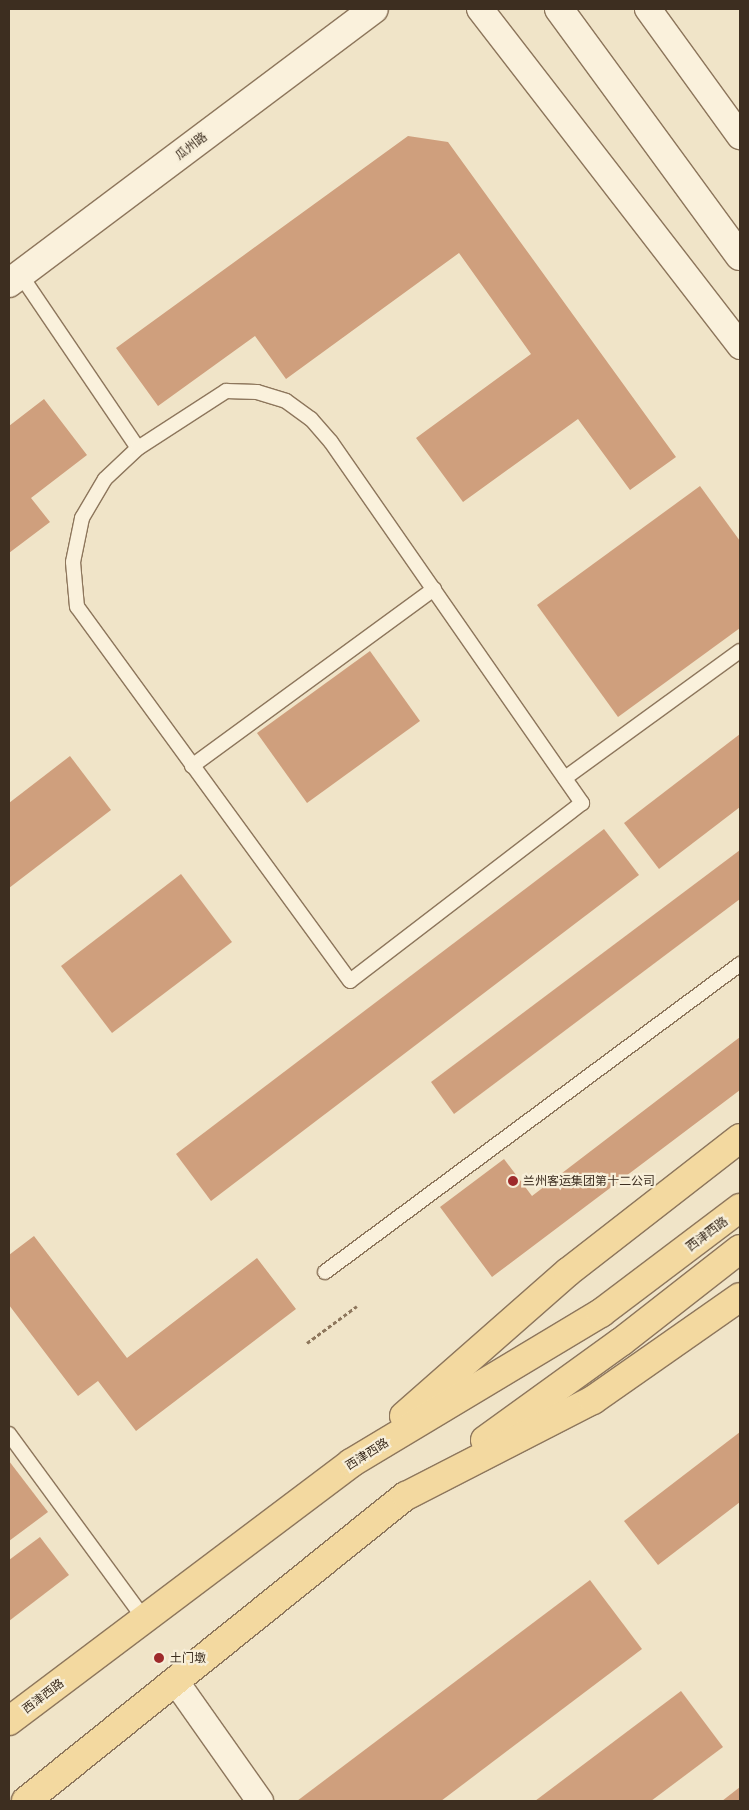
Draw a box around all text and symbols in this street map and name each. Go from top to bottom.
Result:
street label: 瓜州路 [172,129,210,163]
place label: 兰州客运集团第十二公司 [523,1174,655,1188]
marker: 兰州客运集团第十二公司 [507,1175,519,1187]
street label: 西津西路 [683,1214,731,1254]
street label: 西津西路 [343,1435,391,1473]
marker: 土门墩 [152,1651,166,1665]
place label: 土门墩 [170,1651,206,1665]
street label: 西津西路 [19,1676,67,1716]

